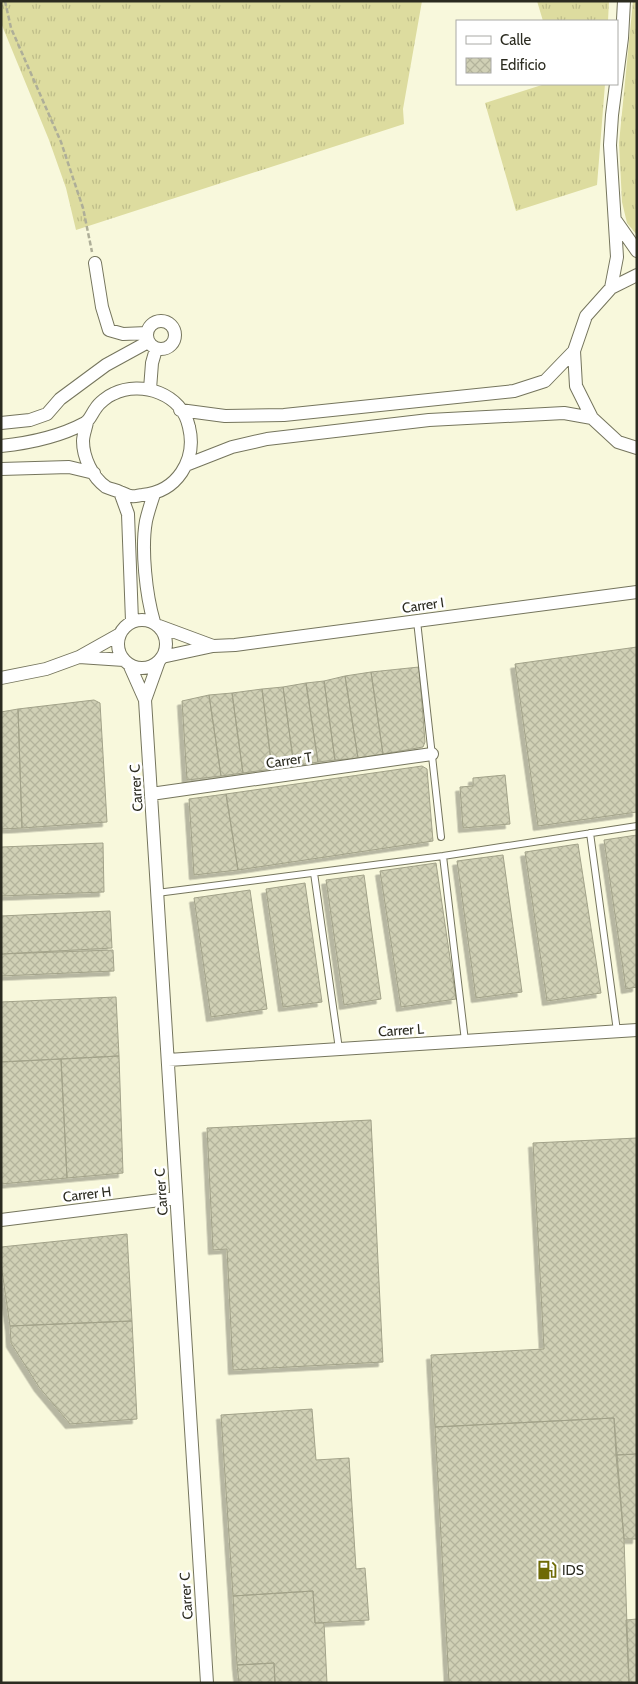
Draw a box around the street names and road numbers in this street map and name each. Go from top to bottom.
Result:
street label: Carrer I [401,593,445,617]
street label: Carrer T [265,748,314,772]
street label: Carrer C [125,763,147,812]
street label: Carrer L [378,1019,424,1041]
street label: Carrer C [150,1167,172,1216]
street label: Carrer H [62,1182,112,1206]
street label: Carrer C [175,1571,197,1620]

